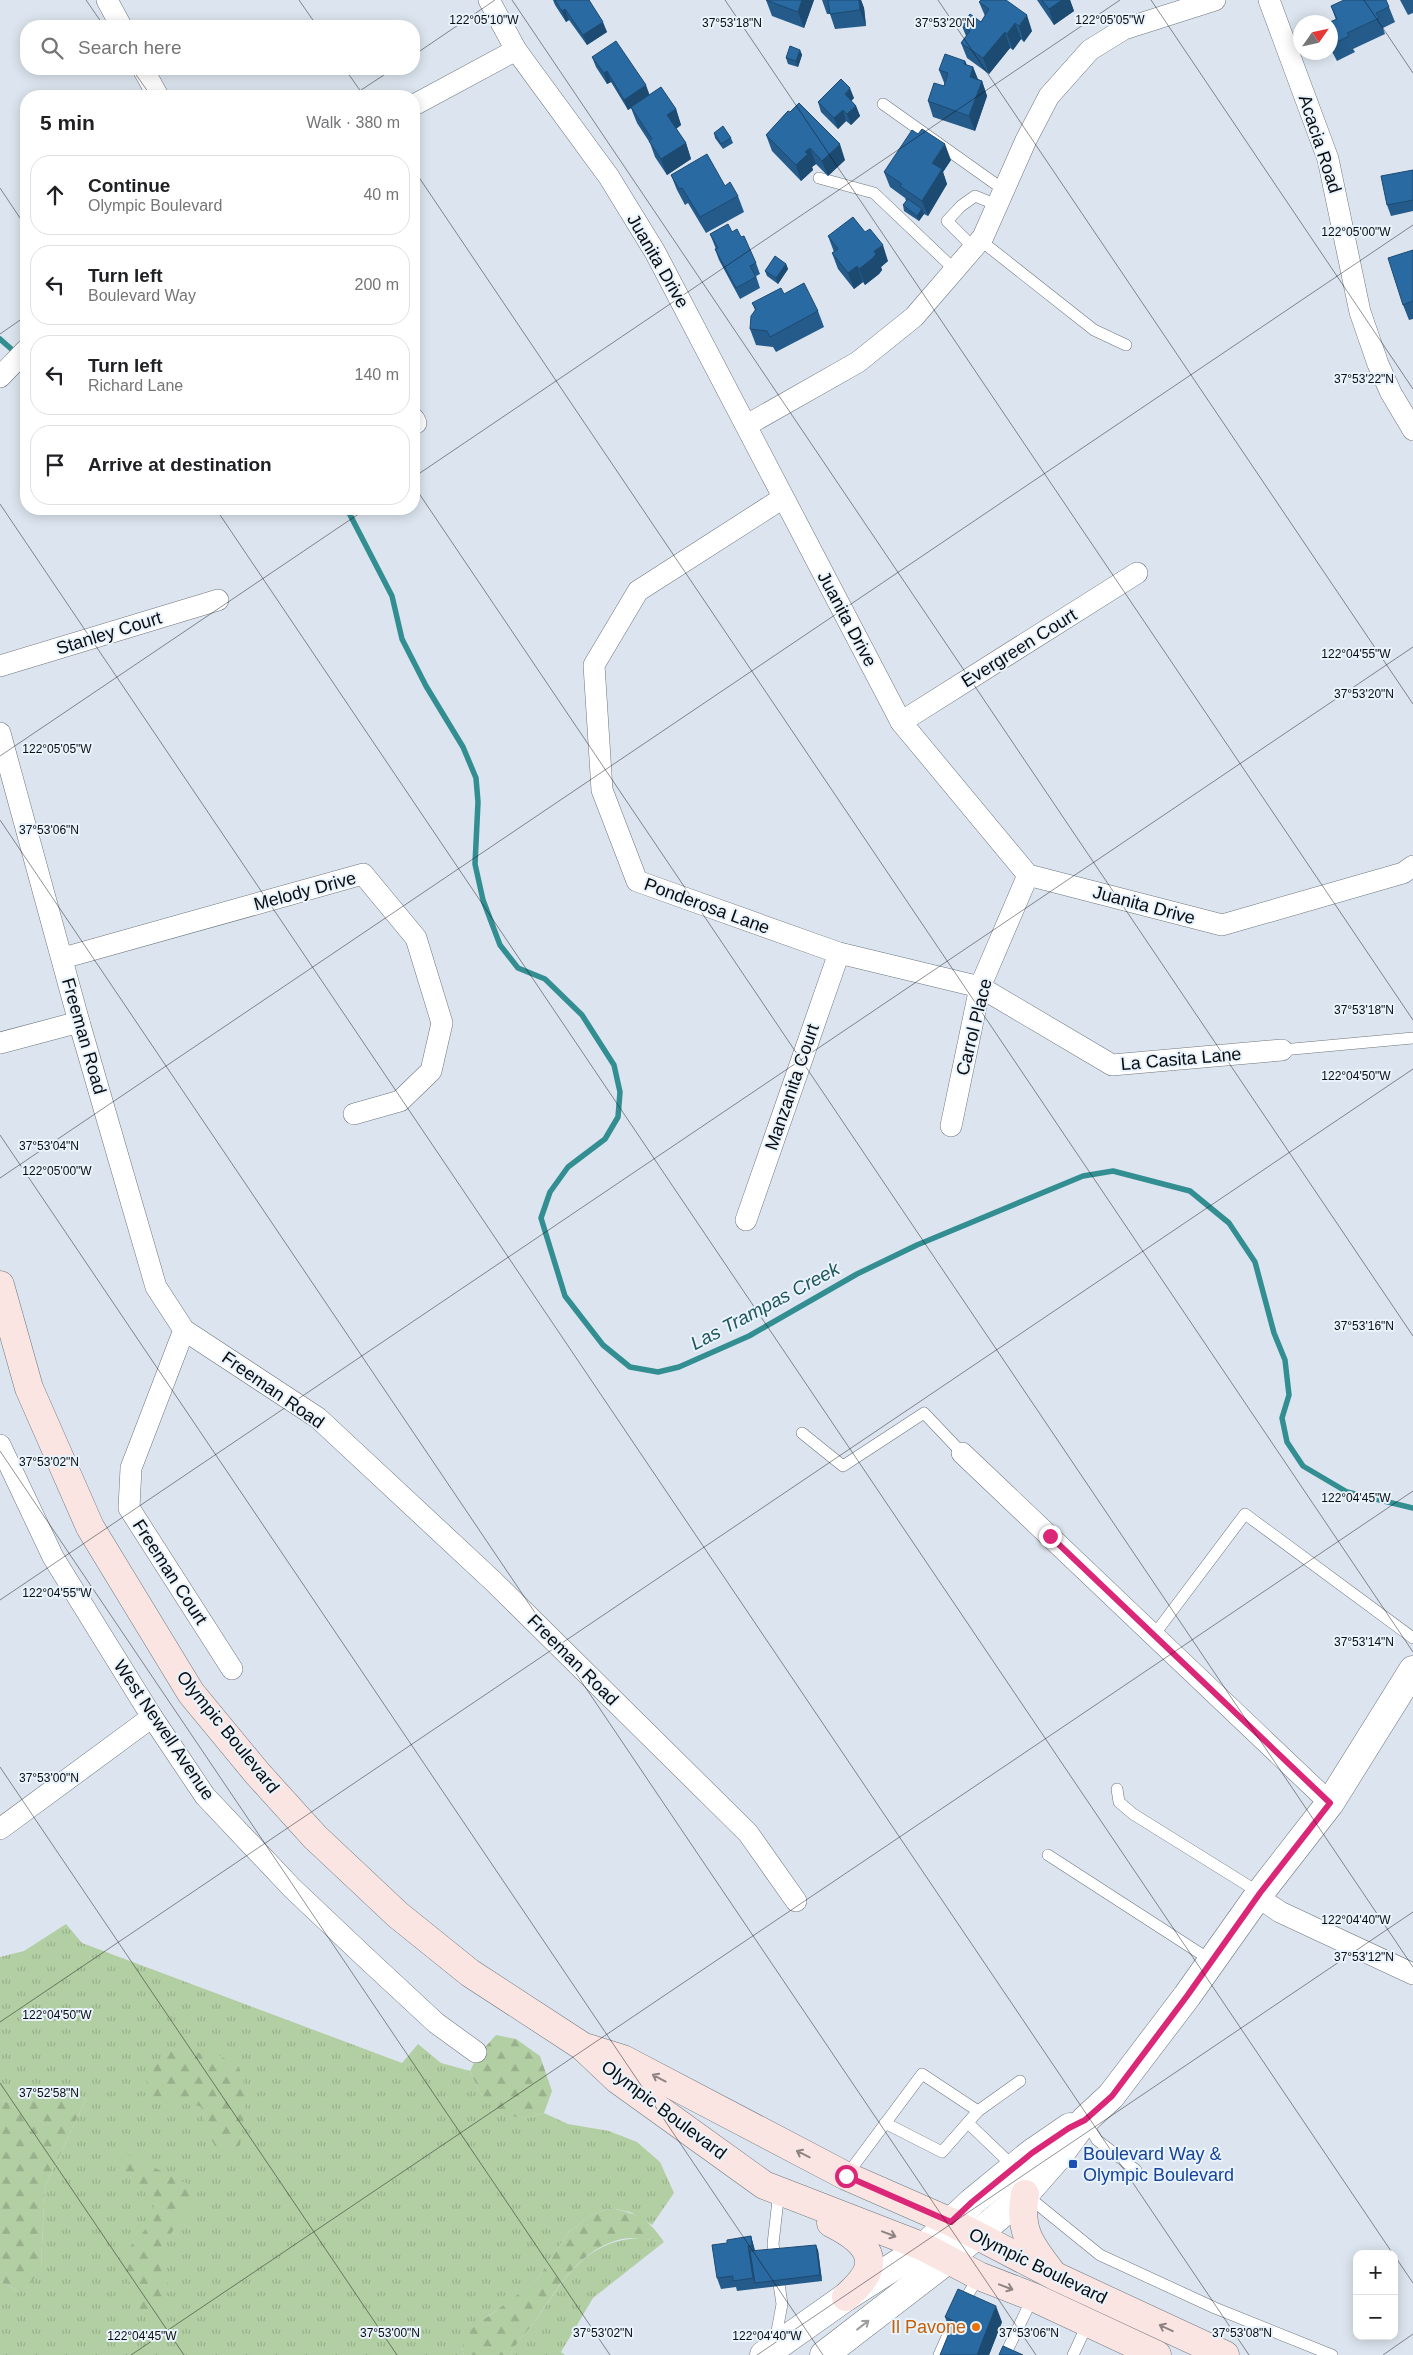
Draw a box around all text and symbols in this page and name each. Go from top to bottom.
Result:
text: 122°05'10"W [449,13,519,27]
text: 122°05'05"W [1075,13,1145,27]
north arrow [1293,15,1338,60]
text: 37°53'18"N [702,16,762,30]
text: 37°53'20"N [915,16,975,30]
search box [20,20,420,75]
icon: search [38,34,66,62]
text: Search here [78,37,182,58]
street label: Acacia Road [1295,92,1345,196]
text: 5 min [40,111,95,134]
text: Walk · 380 m [306,114,400,131]
text: Continue [88,175,170,196]
icon: ahead [41,181,69,209]
text: 40 m [363,186,399,203]
text: Olympic Boulevard [88,197,222,214]
street label: Juanita Drive [623,211,693,311]
text: 122°05'00"W [1321,225,1391,239]
text: Turn left [88,265,163,286]
icon: left [41,271,69,299]
text: 200 m [355,276,399,293]
text: Boulevard Way [88,287,196,304]
text: Turn left [88,355,163,376]
icon: left [41,361,69,389]
text: 140 m [355,366,399,383]
text: 37°53'22"N [1334,372,1394,386]
text: Richard Lane [88,377,183,394]
icon: arrive [41,451,69,479]
text: Arrive at destination [88,454,272,475]
street label: Juanita Drive [814,568,880,670]
street label: Evergreen Court [958,605,1080,691]
street label: Stanley Court [54,607,164,659]
text: 122°04'55"W [1321,647,1391,661]
text: 37°53'20"N [1334,687,1394,701]
text: 122°05'05"W [22,742,92,756]
text: 37°53'06"N [19,823,79,837]
street label: Melody Drive [252,868,358,914]
street label: Ponderosa Lane [642,874,772,938]
street label: Juanita Drive [1091,882,1197,928]
street label: Freeman Road [58,976,110,1096]
street label: Carrol Place [952,977,996,1077]
text: 37°53'18"N [1334,1003,1394,1017]
street label: Manzanita Court [761,1021,823,1153]
street label: La Casita Lane [1120,1044,1242,1074]
text: 122°04'50"W [1321,1069,1391,1083]
text: 37°53'04"N [19,1139,79,1153]
text: 122°05'00"W [22,1164,92,1178]
water label: Las Trampas Creek [687,1257,844,1354]
text: 37°53'16"N [1334,1319,1394,1333]
street label: Freeman Road [218,1347,328,1433]
text: 37°53'02"N [19,1455,79,1469]
text: 122°04'45"W [1321,1491,1391,1505]
street label: Freeman Court [129,1516,211,1628]
route end [1039,1525,1062,1548]
text: 122°04'55"W [22,1586,92,1600]
street label: Freeman Road [523,1610,623,1710]
text: 37°53'14"N [1334,1635,1394,1649]
street label: West Newell Avenue [110,1656,218,1804]
street label: Olympic Boulevard [173,1667,283,1797]
text: 37°53'00"N [19,1771,79,1785]
text: 122°04'40"W [1321,1913,1391,1927]
text: 37°53'12"N [1334,1950,1394,1964]
text: 122°04'50"W [22,2008,92,2022]
street label: Olympic Boulevard [598,2057,730,2163]
one-way arrow [652,2073,667,2082]
text: 37°52'58"N [19,2086,79,2100]
place label: Boulevard Way & Olympic Boulevard [1083,2144,1234,2185]
one-way arrow [796,2149,811,2158]
marker: Boulevard Way & Olympic Boulevard [1067,2158,1079,2170]
route start [835,2165,858,2188]
street label: Olympic Boulevard [966,2224,1110,2308]
one-way arrow [880,2230,896,2239]
map controls [1353,2250,1398,2340]
button: + [1353,2250,1398,2295]
one-way arrow [998,2282,1013,2292]
button: − [1353,2295,1398,2340]
place label: Il Pavone [891,2317,966,2337]
one-way arrow [856,2320,869,2331]
marker: Il Pavone [970,2321,982,2333]
one-way arrow [1159,2323,1174,2332]
text: 37°53'00"N [360,2326,420,2340]
text: 37°53'02"N [573,2326,633,2340]
text: 37°53'06"N [999,2326,1059,2340]
text: 37°53'08"N [1212,2326,1272,2340]
text: 122°04'45"W [107,2329,177,2343]
text: 122°04'40"W [732,2329,802,2343]

